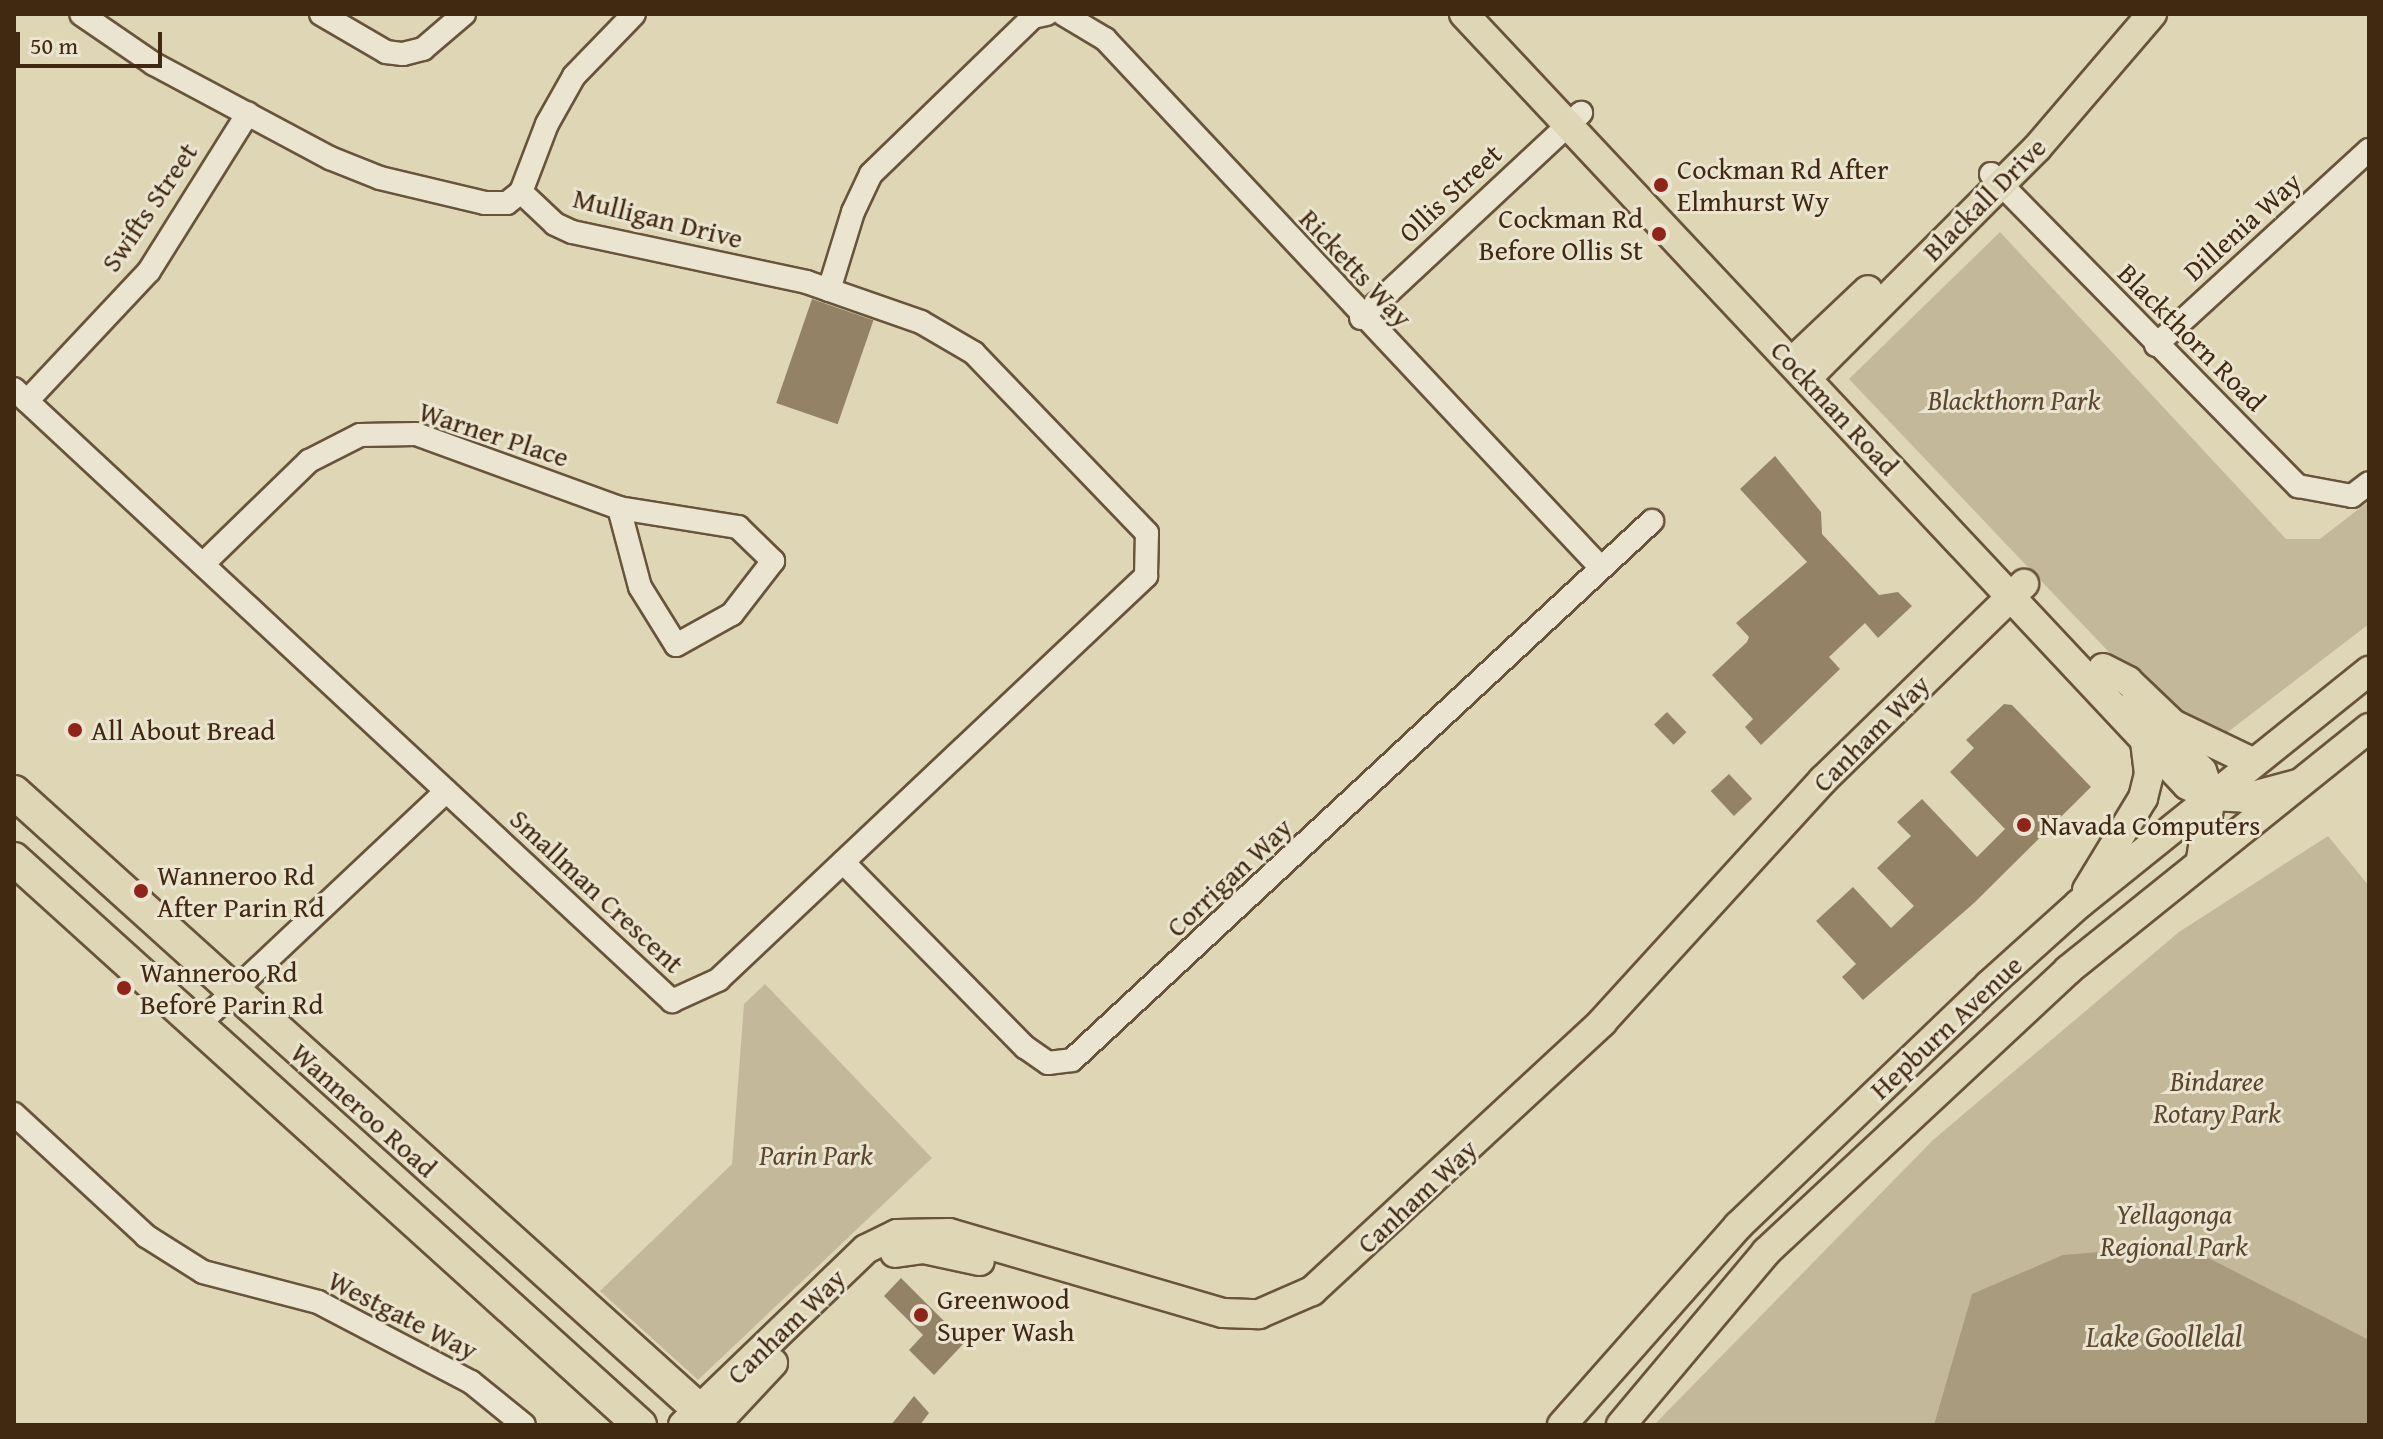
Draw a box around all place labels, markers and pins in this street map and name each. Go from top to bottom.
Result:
place label: Cockman Rd After Elmhurst Wy [1677,152,1888,218]
marker: Cockman Rd After Elmhurst Wy [1652,176,1670,194]
place label: Cockman Rd Before Ollis St [1479,201,1643,267]
marker: Cockman Rd Before Ollis St [1650,225,1668,243]
place label: All About Bread [91,713,275,747]
marker: All About Bread [66,721,84,739]
place label: Navada Computers [2040,808,2260,842]
marker: Navada Computers [2015,816,2033,834]
place label: Wanneroo Rd After Parin Rd [157,858,324,924]
marker: Wanneroo Rd After Parin Rd [132,882,150,900]
place label: Wanneroo Rd Before Parin Rd [140,955,323,1021]
marker: Wanneroo Rd Before Parin Rd [115,979,133,997]
place label: Greenwood Super Wash [937,1282,1075,1348]
marker: Greenwood Super Wash [912,1306,930,1324]

